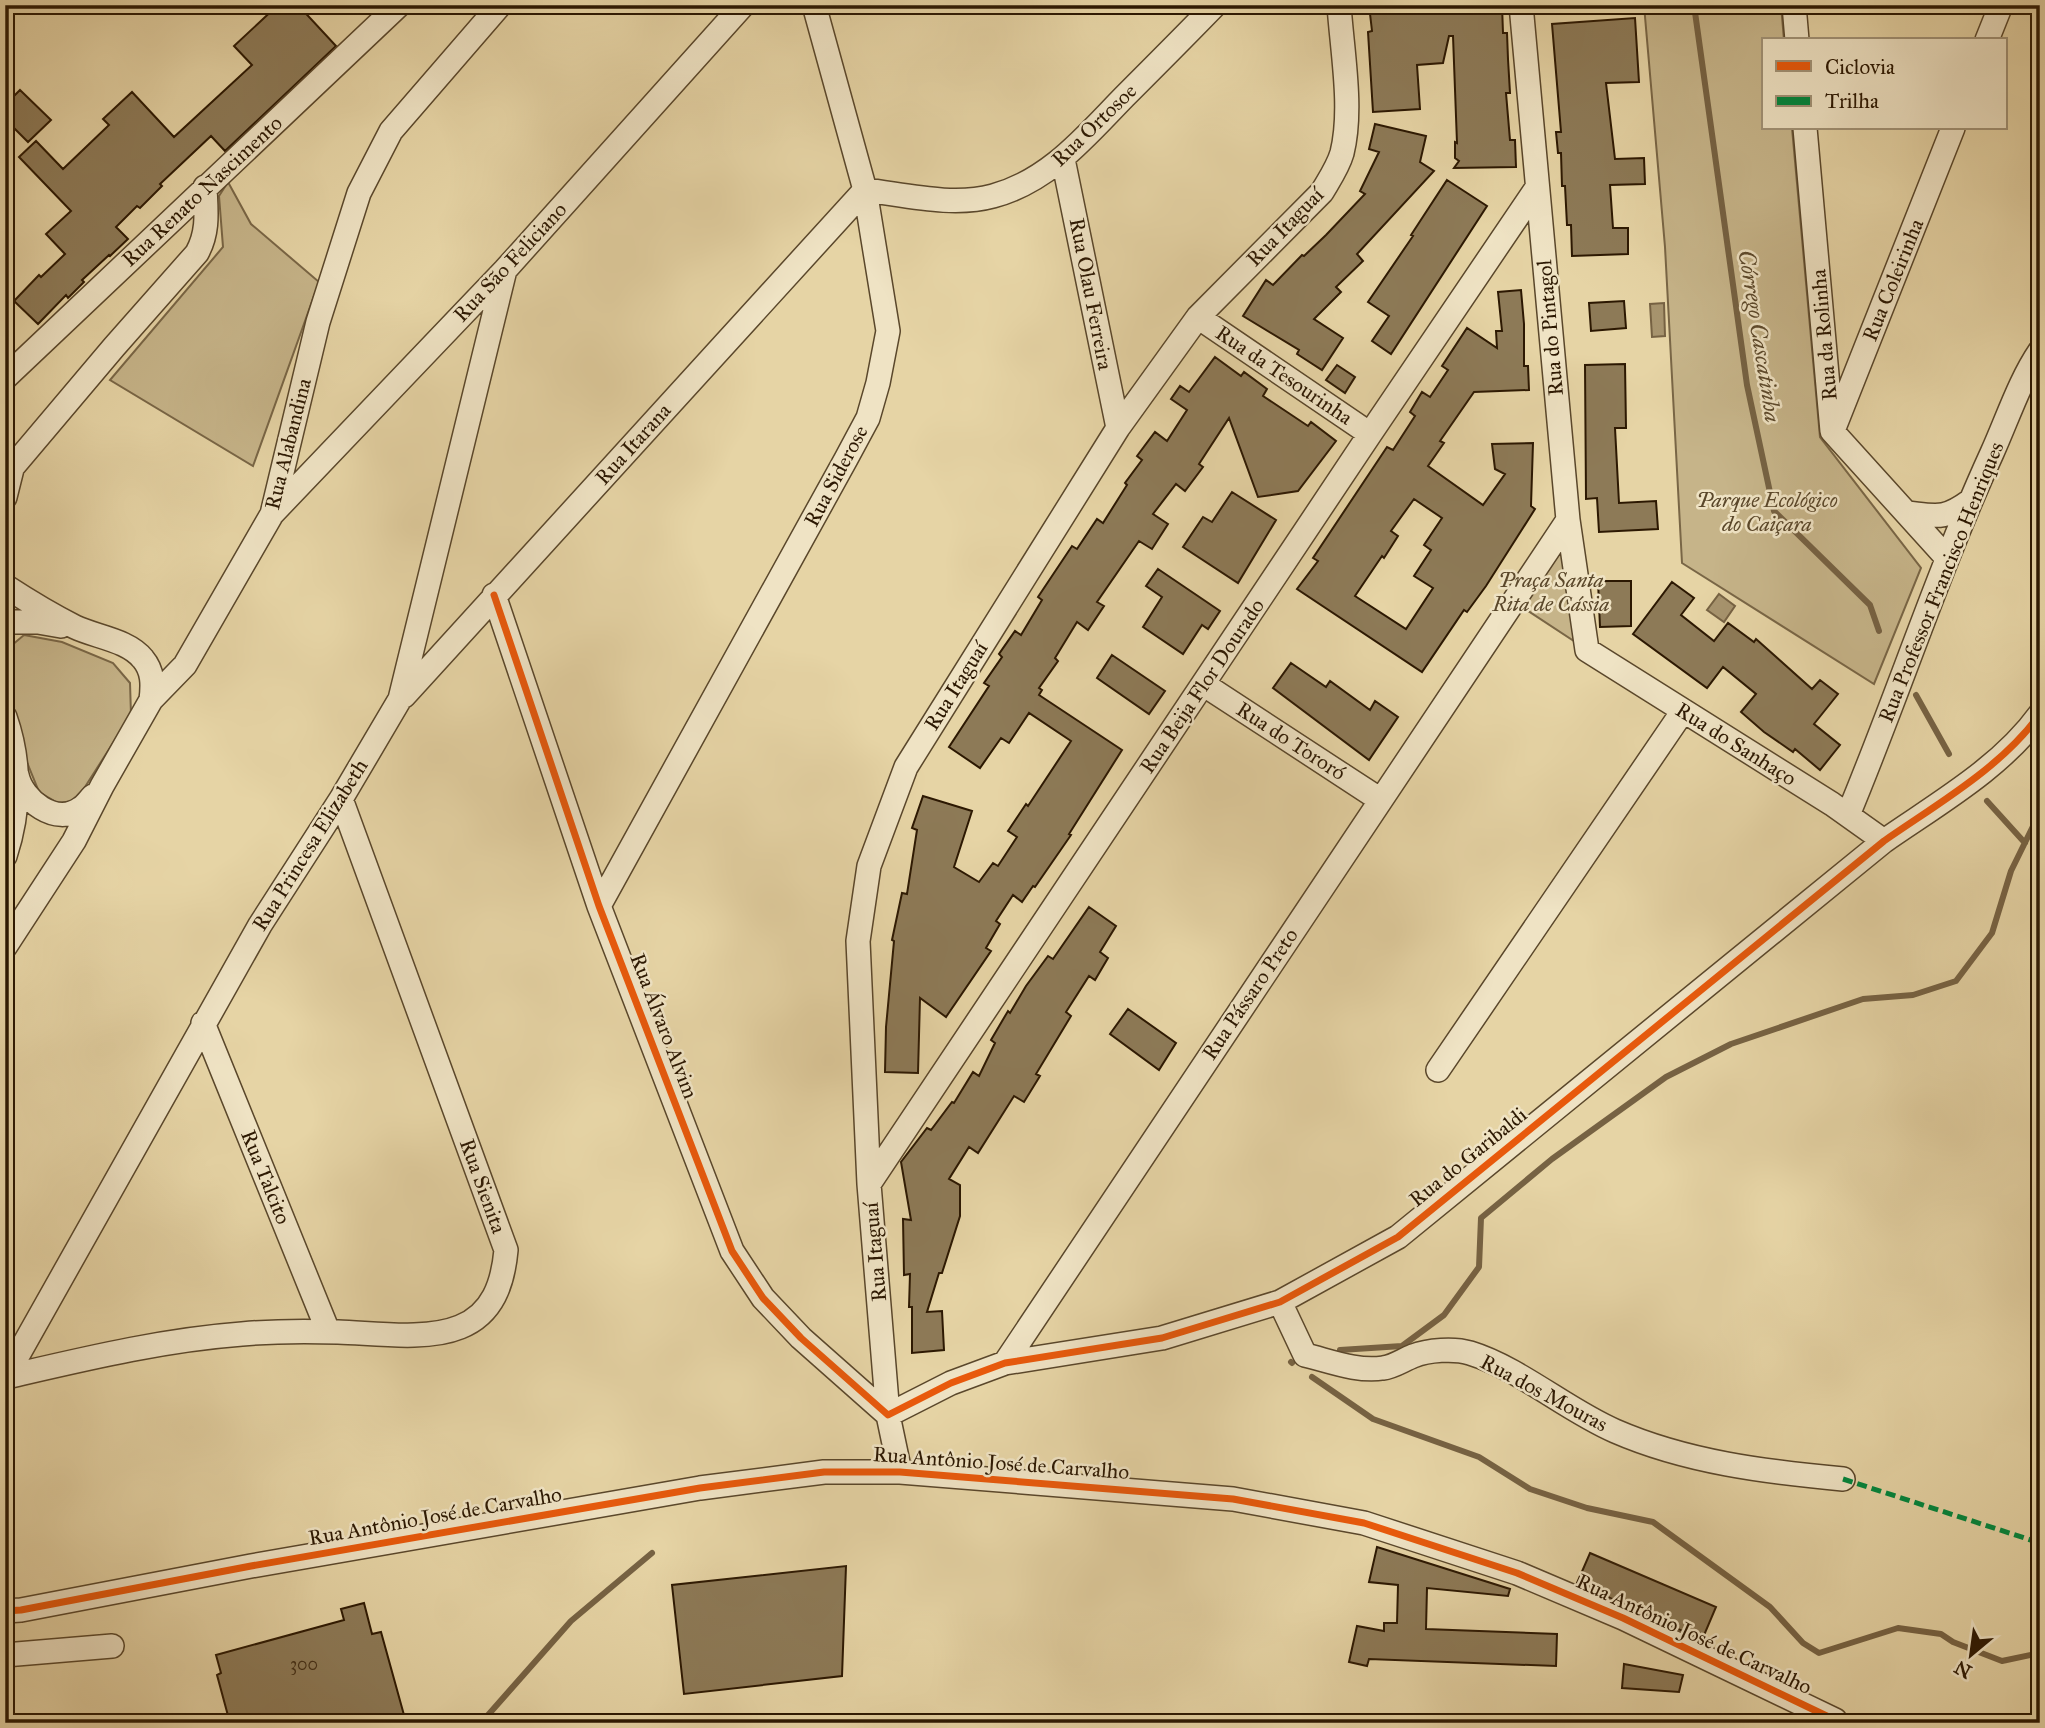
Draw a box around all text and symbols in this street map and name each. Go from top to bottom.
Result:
legend [1762,38,2007,130]
text: Ciclovia [1825,54,1895,80]
street label: Rua Ortosoe [1046,78,1142,172]
text: Trilha [1825,88,1879,114]
street label: Rua Renato Nascimento [116,110,288,272]
street label: Rua Itaguaí [1241,181,1330,272]
street label: Rua São Feliciano [448,197,572,327]
street label: Rua Coleirinha [1857,215,1929,345]
street label: Rua Olau Ferreira [1064,216,1119,372]
water label: Córrego Cascatinha [1733,248,1787,424]
street label: Rua do Pintagol [1531,259,1569,397]
street label: Rua da Rolinha [1805,268,1843,402]
street label: Rua da Tesourinha [1211,320,1358,430]
street label: Rua Alabandina [259,375,317,513]
street label: Rua Itarana [590,398,677,490]
street label: Rua Siderose [798,421,874,531]
street label: Rua Professor Francisco Henriques [1873,438,2009,726]
park label: Parque Ecológico do Caiçara [1696,487,1838,537]
park label: Praça Santa Rita de Cássia [1492,567,1610,617]
street label: Rua Beija Flor Dourado [1134,594,1270,778]
street label: Rua Itaguaí [919,636,994,735]
street label: Rua do Tororó [1231,696,1351,786]
street label: Rua do Sanhaço [1671,697,1801,792]
street label: Rua Princesa Elizabeth [247,754,374,936]
street label: Rua Pássaro Preto [1196,923,1304,1065]
street label: Rua Álvaro Alvim [624,950,704,1103]
street label: Rua do Garibaldi [1404,1102,1532,1212]
street label: Rua Talcito [235,1126,297,1228]
street label: Rua Sienita [454,1135,512,1237]
street label: Rua Itaguaí [858,1200,892,1303]
street label: Rua dos Mouras [1476,1349,1612,1437]
street label: Rua Antônio José de Carvalho [872,1441,1130,1485]
street label: Rua Antônio José de Carvalho [306,1481,564,1551]
street label: Rua Antônio José de Carvalho [1572,1568,1816,1700]
north arrow [1937,1620,2007,1690]
house number: 300 [290,1653,318,1675]
text: N [1950,1655,1976,1683]

